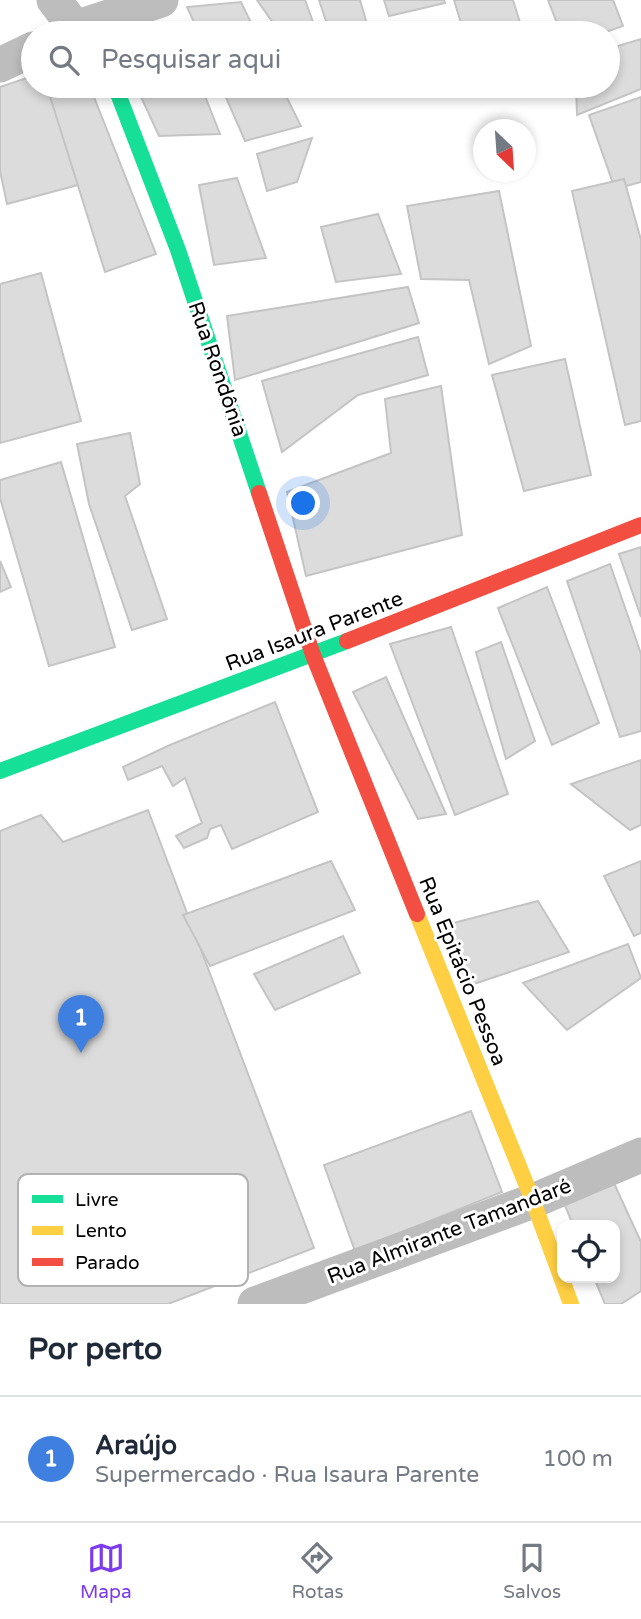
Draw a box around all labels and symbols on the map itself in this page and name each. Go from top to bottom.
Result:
north arrow [473,119,536,182]
street label: Rua Rondônia [183,298,252,440]
your location [286,486,320,520]
street label: Rua Isaura Parente [222,586,406,677]
street label: Rua Epitácio Pessoa [413,873,512,1069]
pin: 1 [58,995,104,1053]
street label: Rua Almirante Tamandaré [324,1173,575,1290]
legend [18,1174,248,1286]
text: Livre [75,1189,119,1211]
text: Lento [75,1220,127,1242]
text: Parado [75,1252,139,1274]

